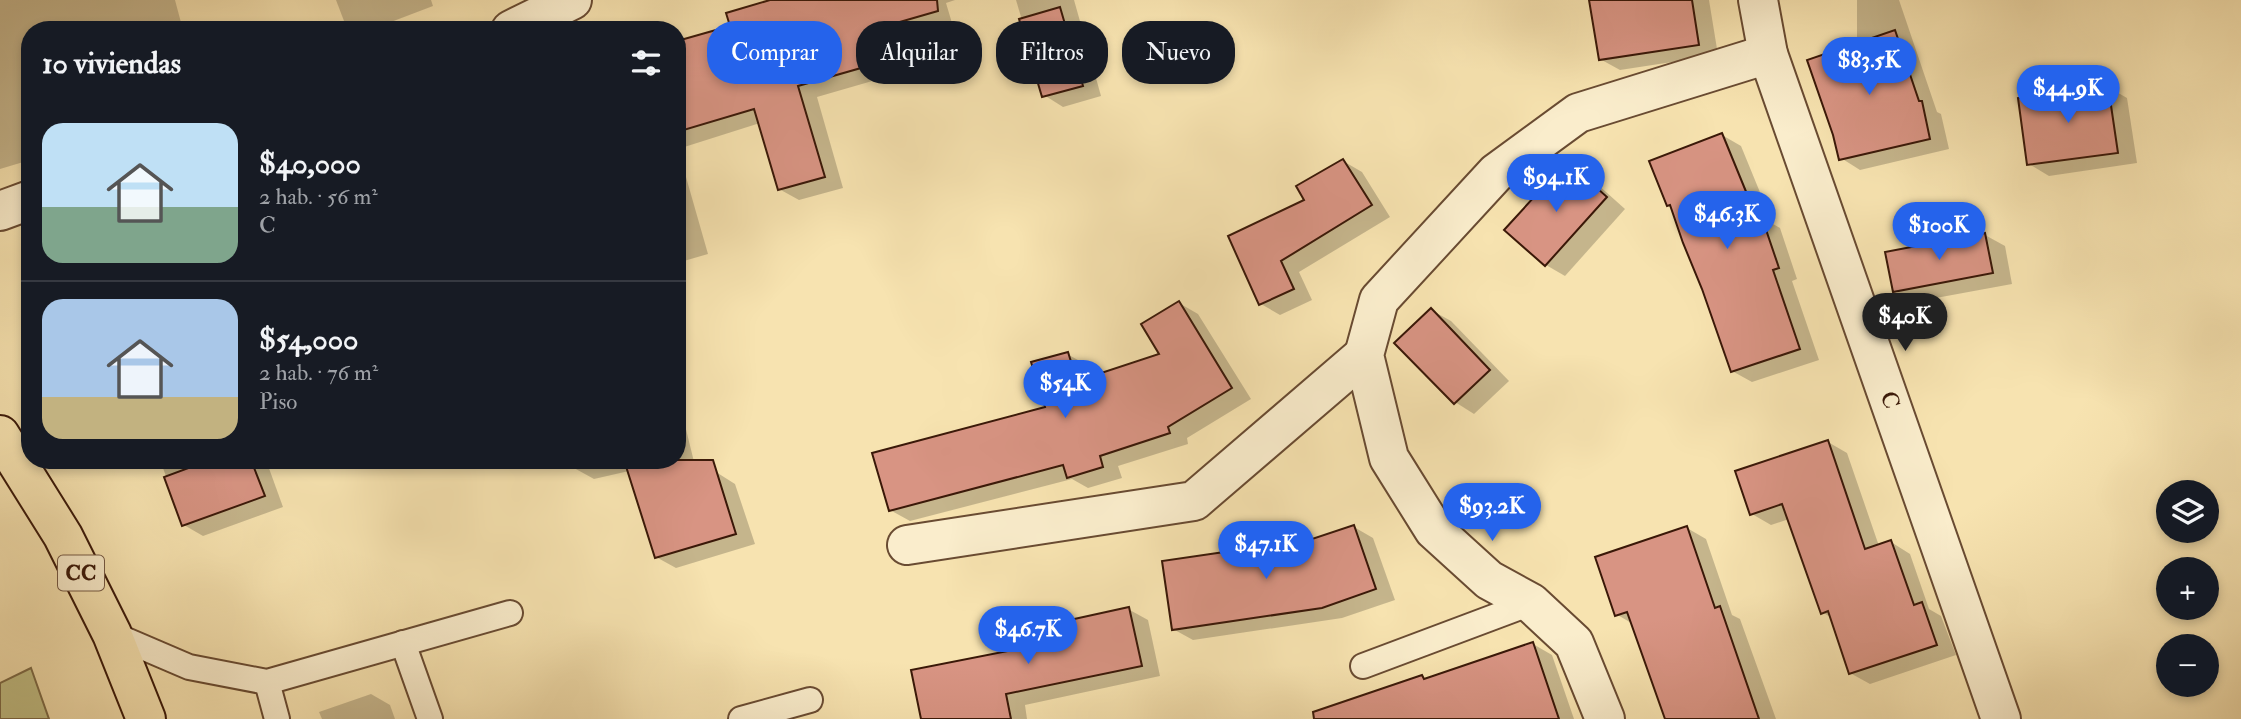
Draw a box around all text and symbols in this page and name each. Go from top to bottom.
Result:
chip: Comprar [707,21,842,84]
chip: Alquilar [856,21,982,84]
chip: Filtros [996,21,1108,84]
chip: Nuevo [1122,21,1235,84]
pin: $83.5K [1812,38,1926,97]
icon: filters [627,44,665,82]
text: 10 viviendas [42,45,181,82]
text: $83.5K [1838,45,1900,74]
pin: $44.9K [2011,66,2125,125]
text: $44.9K [2033,73,2103,102]
text: $40,000 [259,145,361,182]
icon: home [98,151,182,235]
pin: $94.1K [1499,154,1613,214]
text: $94.1K [1523,162,1589,191]
text: 2 hab. · 56 m² [259,182,378,211]
pin: $46.3K [1670,191,1784,251]
text: $46.3K [1694,199,1760,228]
pin: $100K [1890,202,1988,262]
text: $100K [1909,210,1969,239]
text: C [259,211,276,240]
pin: $40K [1864,294,1946,353]
text: $40K [1878,301,1932,330]
text: $54,000 [259,321,358,358]
icon: home [98,327,182,411]
text: 2 hab. · 76 m² [259,358,378,387]
pin: $54K [1024,360,1106,420]
text: $54K [1039,368,1091,397]
text: Piso [259,387,297,416]
street label: C [1874,387,1906,413]
map controls [2156,480,2219,697]
button: layers [2156,480,2219,543]
pin: $93.2K [1435,484,1549,543]
text: $93.2K [1459,491,1525,520]
pin: $47.1K [1209,522,1323,581]
text: $47.1K [1234,529,1298,558]
road number: CC [58,556,104,590]
button: + [2156,557,2219,620]
pin: $46.7K [971,606,1085,666]
text: $46.7K [994,614,1062,643]
button: − [2156,634,2219,697]

